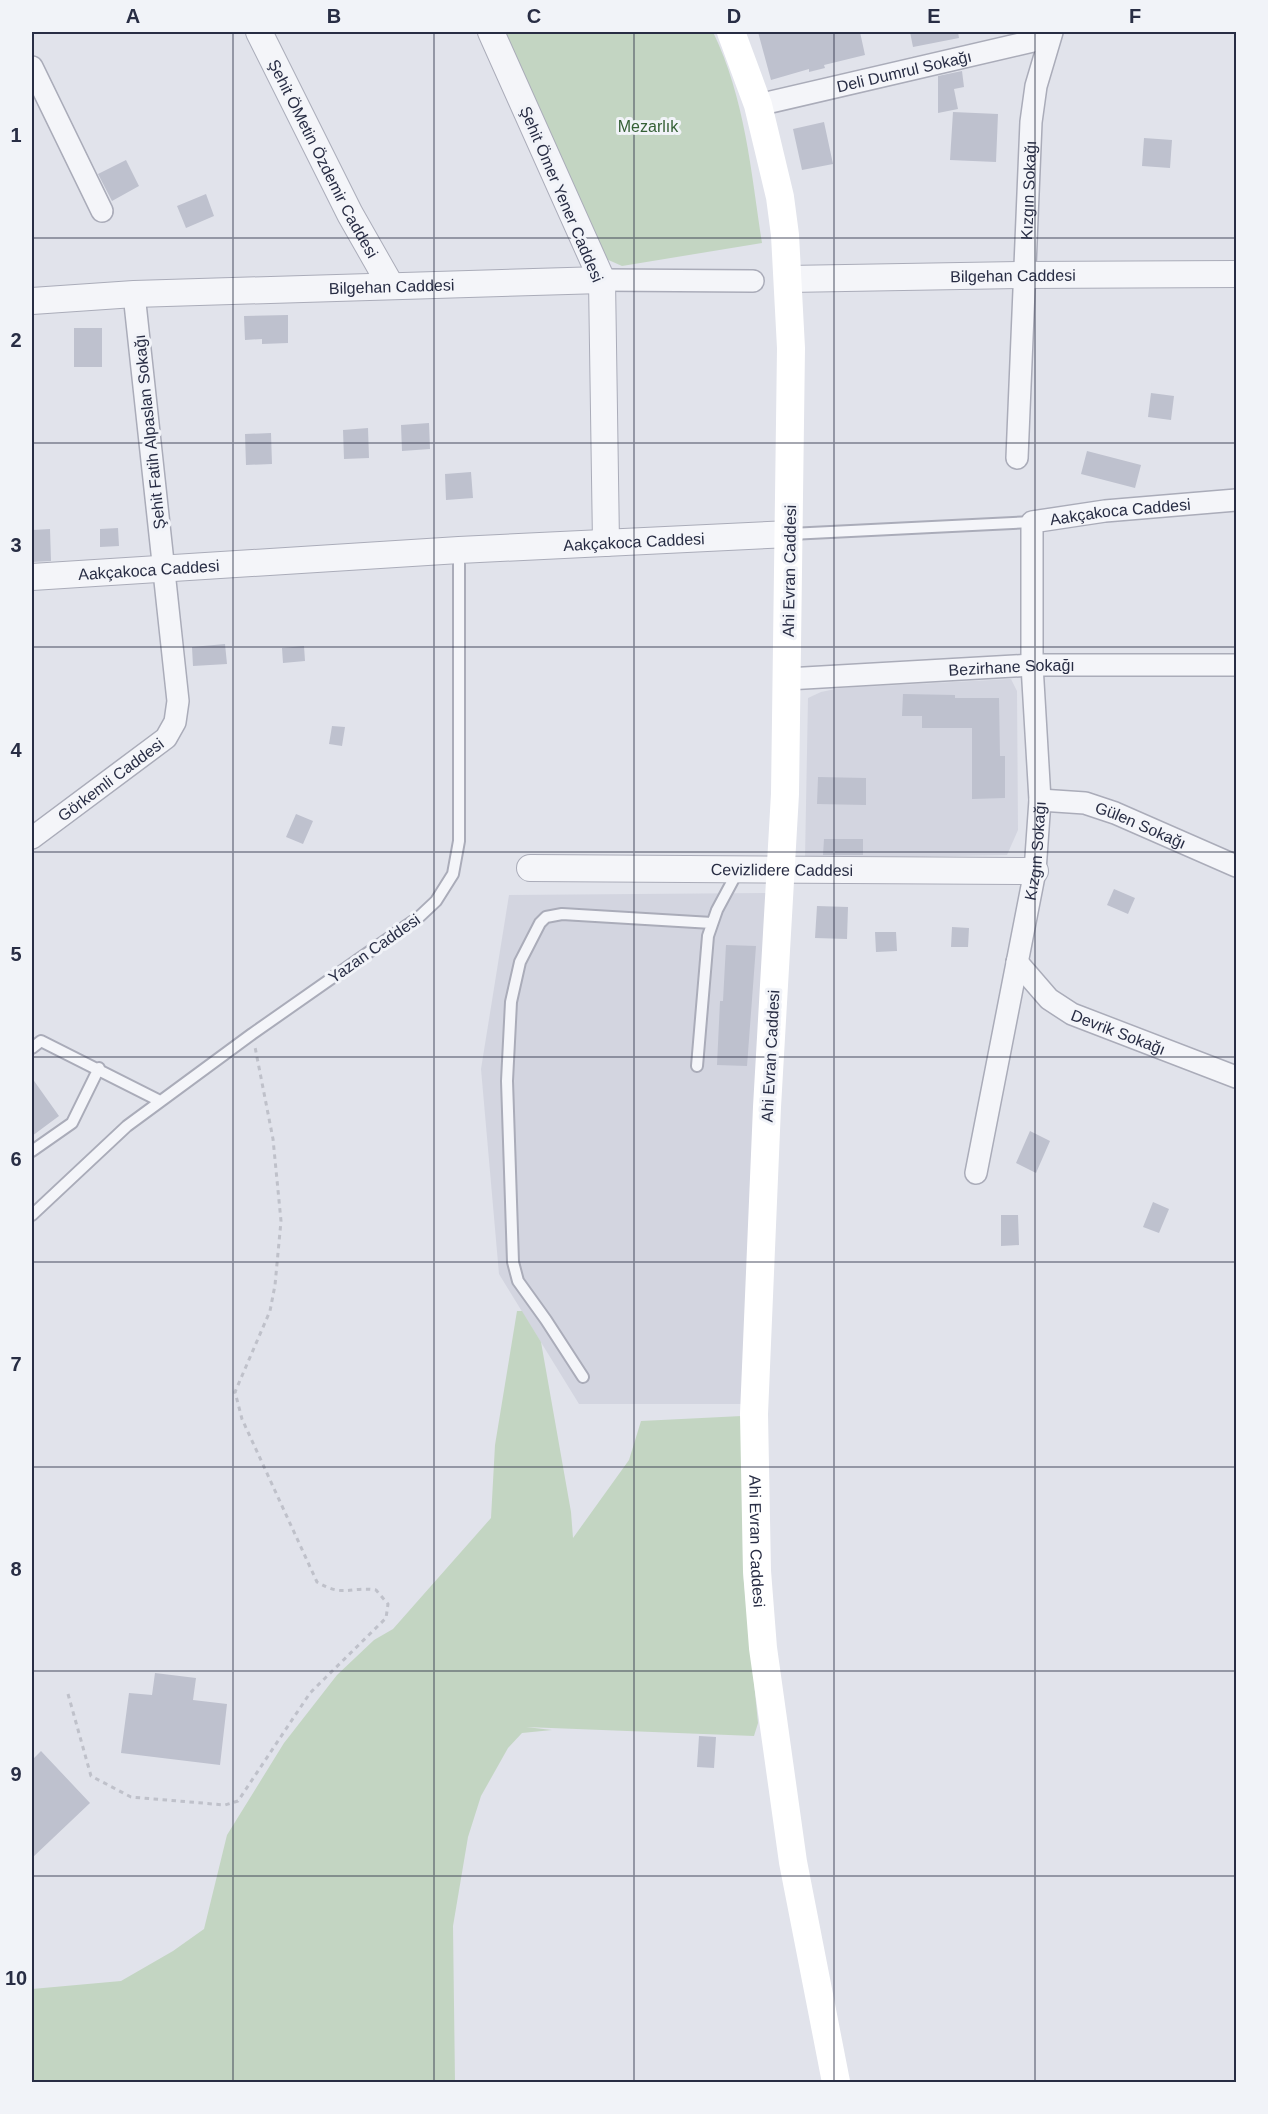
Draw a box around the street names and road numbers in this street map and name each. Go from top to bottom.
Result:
street label: Deli Dumrul Sokağı [835,48,973,95]
street label: Şehit ÖMetin Özdemir Caddesi [265,57,381,261]
street label: Şehit Ömer Yener Caddesi [517,104,606,285]
street label: Kızgın Sokağı [1018,140,1039,240]
street label: Bilgehan Caddesi [950,267,1076,285]
street label: Bilgehan Caddesi [329,276,455,297]
street label: Şehit Fatih Alpaslan Sokağı [131,334,168,530]
street label: Aakçakoca Caddesi [1049,496,1191,528]
street label: Ahi Evran Caddesi [780,505,799,637]
street label: Aakçakoca Caddesi [563,530,705,554]
street label: Aakçakoca Caddesi [78,557,220,583]
street label: Bezirhane Sokağı [948,657,1075,679]
street label: Görkemli Caddesi [55,735,167,825]
street label: Gülen Sokağı [1093,799,1189,852]
street label: Kızgın Sokağı [1021,800,1049,902]
street label: Cevizlidere Caddesi [711,861,853,879]
street label: Yazan Caddesi [325,911,423,986]
street label: Ahi Evran Caddesi [759,989,782,1123]
street label: Devrik Sokağı [1069,1006,1168,1058]
street label: Ahi Evran Caddesi [746,1475,768,1608]

